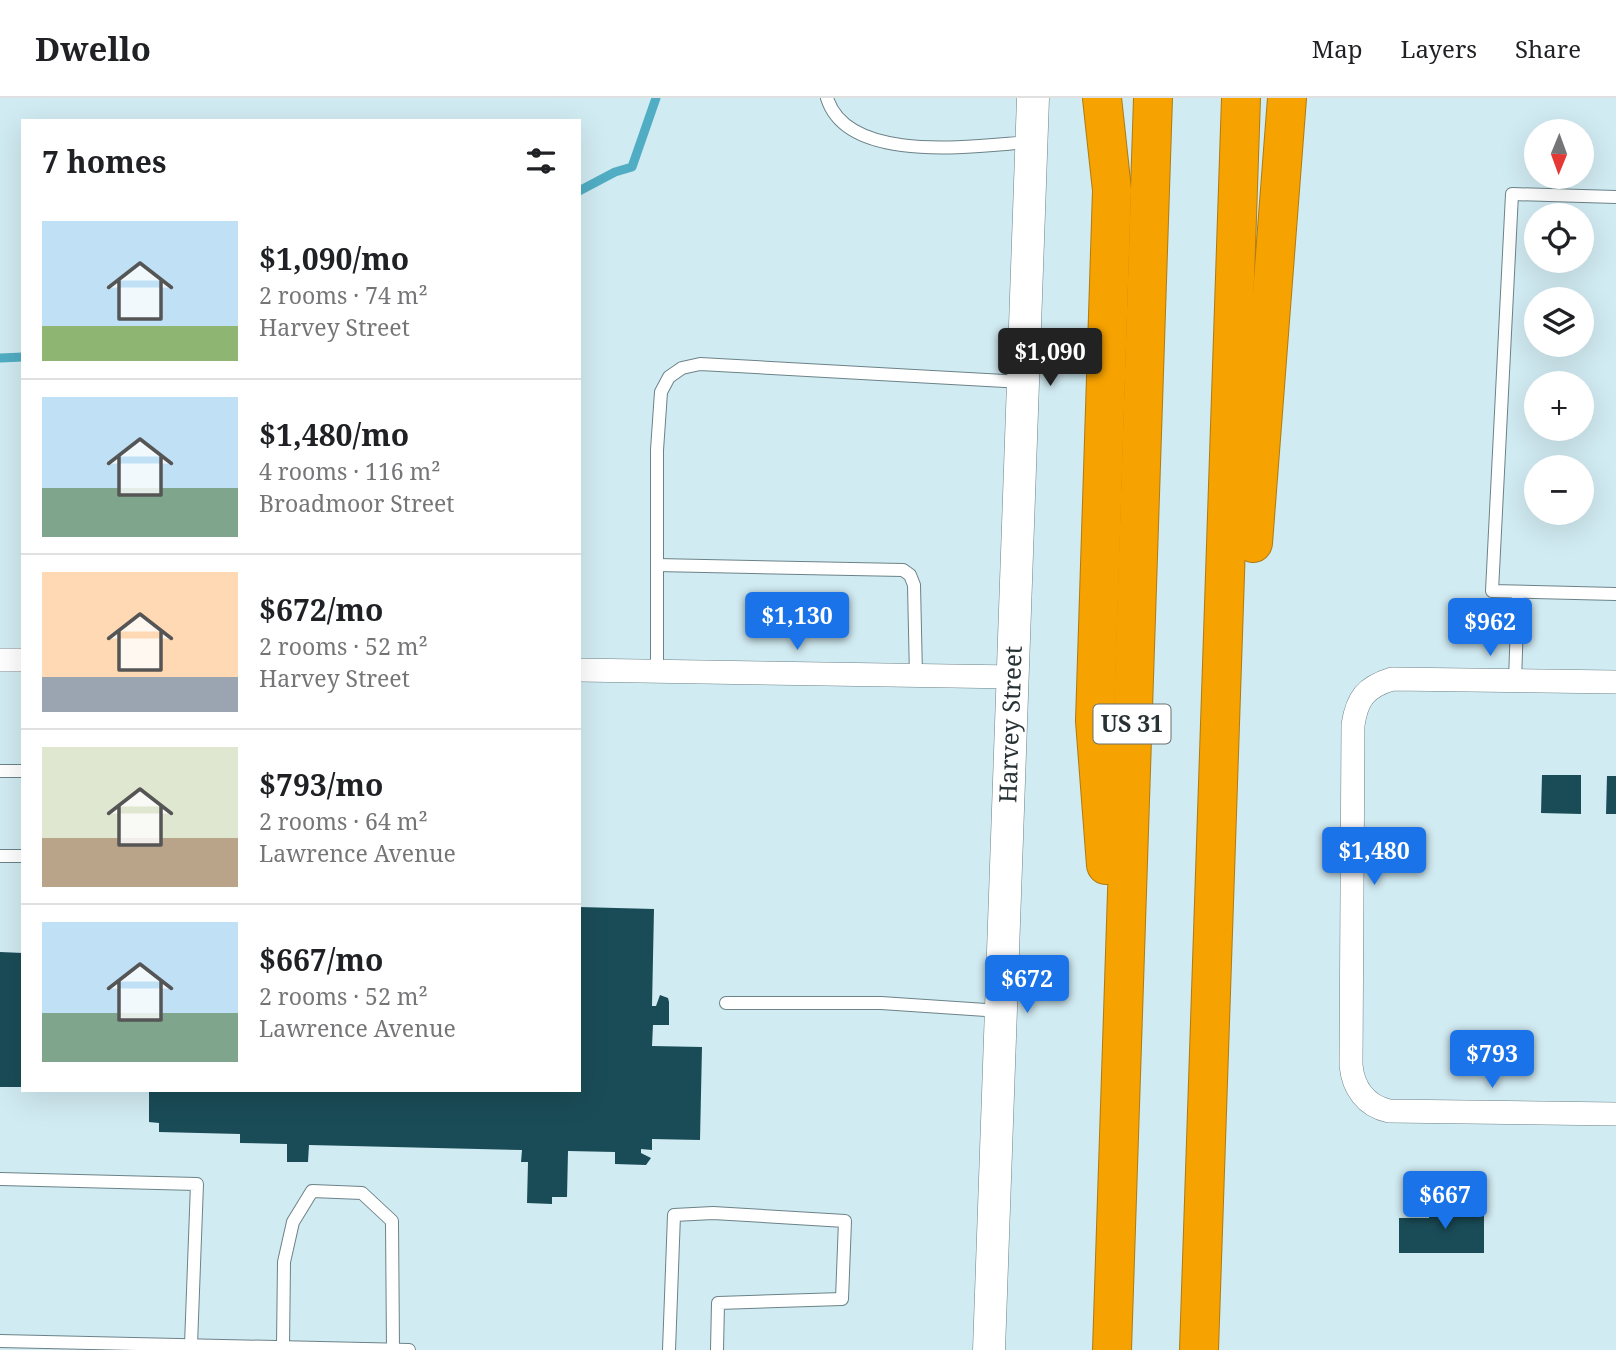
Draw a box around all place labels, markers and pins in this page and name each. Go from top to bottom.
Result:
pin: $1,090 [993,328,1107,388]
pin: $1,130 [740,592,854,652]
pin: $962 [1449,598,1531,658]
pin: $1,480 [1317,828,1431,887]
pin: $672 [986,956,1068,1015]
pin: $793 [1451,1030,1533,1090]
pin: $667 [1404,1172,1486,1231]

